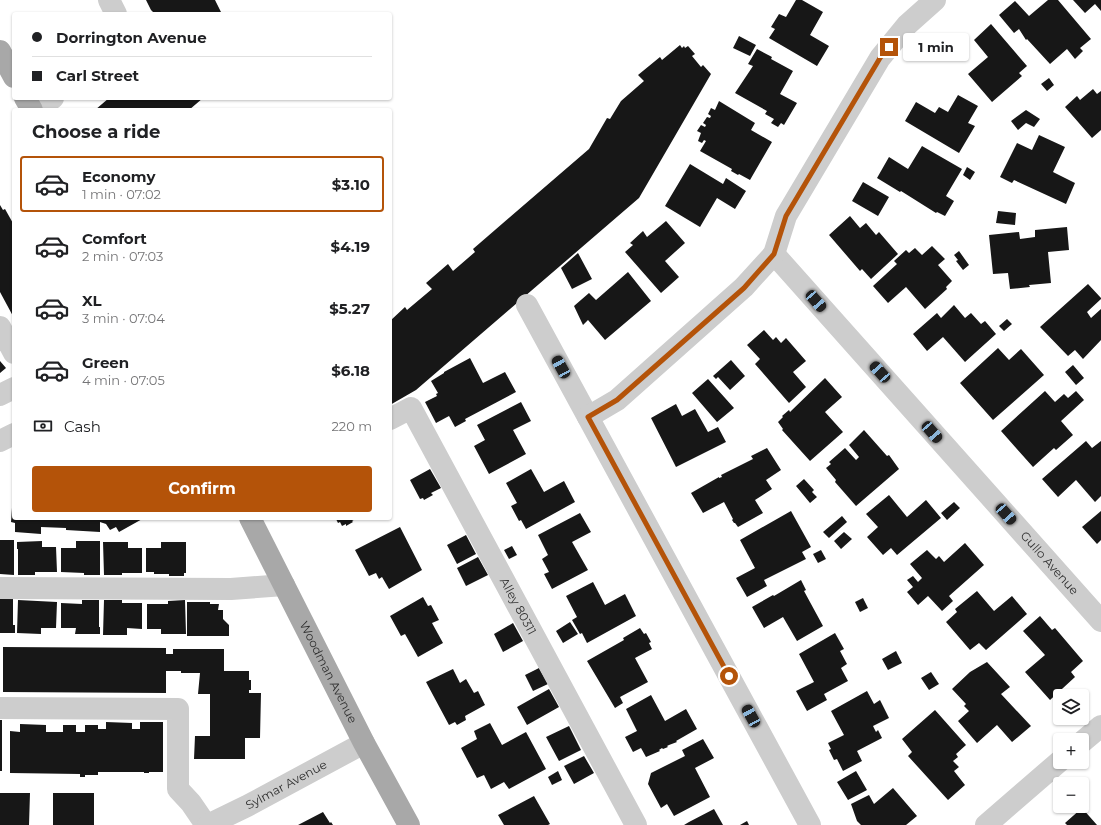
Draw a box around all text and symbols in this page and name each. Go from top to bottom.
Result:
text: Dorrington Avenue [56,28,207,47]
callout: 1 min [903,33,969,61]
route end [880,38,898,56]
text: 1 min [918,39,954,55]
text: Carl Street [56,66,139,85]
text: Choose a ride [32,121,160,143]
icon: car [34,166,70,202]
text: Economy [82,167,155,186]
text: $3.10 [332,175,370,194]
text: 1 min · 07:02 [82,186,161,202]
icon: car [34,228,70,264]
text: Comfort [82,229,147,248]
text: $4.19 [331,237,370,256]
text: 2 min · 07:03 [82,248,163,264]
car [804,288,828,314]
icon: car [34,290,70,326]
text: XL [82,291,101,310]
text: $5.27 [329,299,370,318]
text: 3 min · 07:04 [82,310,165,326]
icon: car [34,352,70,388]
text: Green [82,353,129,372]
car [550,354,572,380]
car [868,359,892,385]
text: $6.18 [331,361,370,380]
text: 4 min · 07:05 [82,372,165,388]
icon: cash [32,415,54,437]
text: Cash [64,417,101,436]
text: 220 m [331,418,372,434]
car [920,419,944,445]
button: Confirm [32,466,372,512]
car [994,501,1018,527]
street label: Gullo Avenue [1018,528,1082,598]
street label: Alley 80311 [497,575,540,637]
street label: Woodman Avenue [297,619,361,726]
route start [720,667,738,685]
map controls [1053,689,1089,813]
button: layers [1053,689,1089,725]
car [740,703,762,729]
button: + [1053,733,1089,769]
street label: Sylmar Avenue [243,756,329,812]
button: − [1053,777,1089,813]

